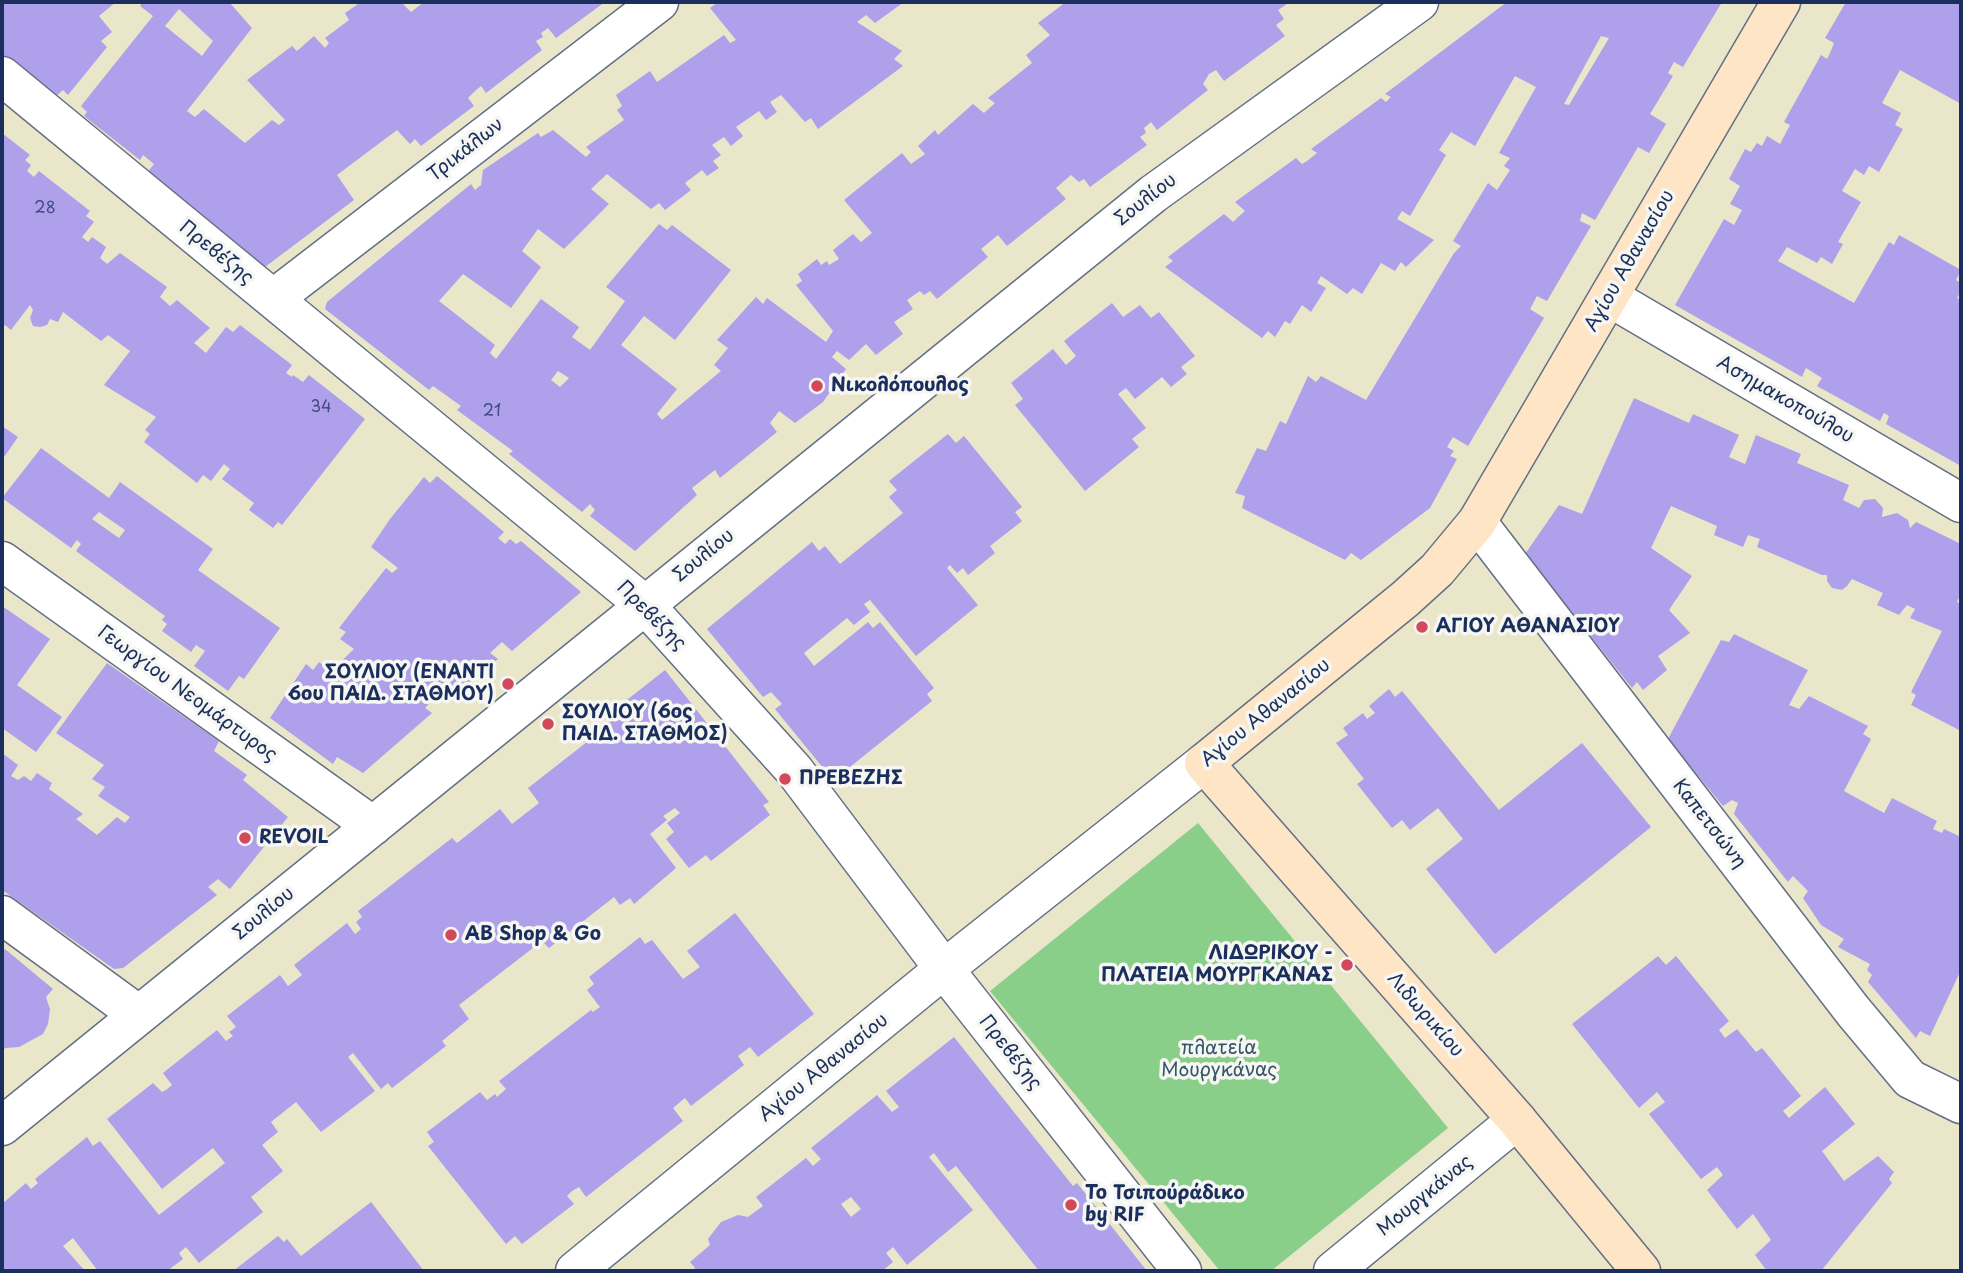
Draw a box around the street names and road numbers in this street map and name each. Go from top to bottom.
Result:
street label: Τρικάλων [423,113,509,187]
street label: Σουλίου [1111,169,1181,231]
street label: Αγίου Αθανασίου [1580,186,1680,336]
street label: Πρεβέζης [174,216,258,290]
street label: Ασημακοπούλου [1712,352,1858,448]
street label: Σουλίου [669,525,739,587]
street label: Πρεβέζης [612,577,690,655]
street label: Γεωργίου Νεομάρτυρος [93,621,281,767]
street label: Αγίου Αθανασίου [1197,654,1335,772]
street label: Καπετσώνη [1667,775,1751,873]
street label: Σουλίου [229,883,299,945]
street label: Λιδωρικίου [1382,968,1468,1062]
street label: Αγίου Αθανασίου [755,1009,893,1127]
street label: Πρεβέζης [974,1011,1046,1095]
street label: Μουργκάνας [1373,1151,1477,1241]

